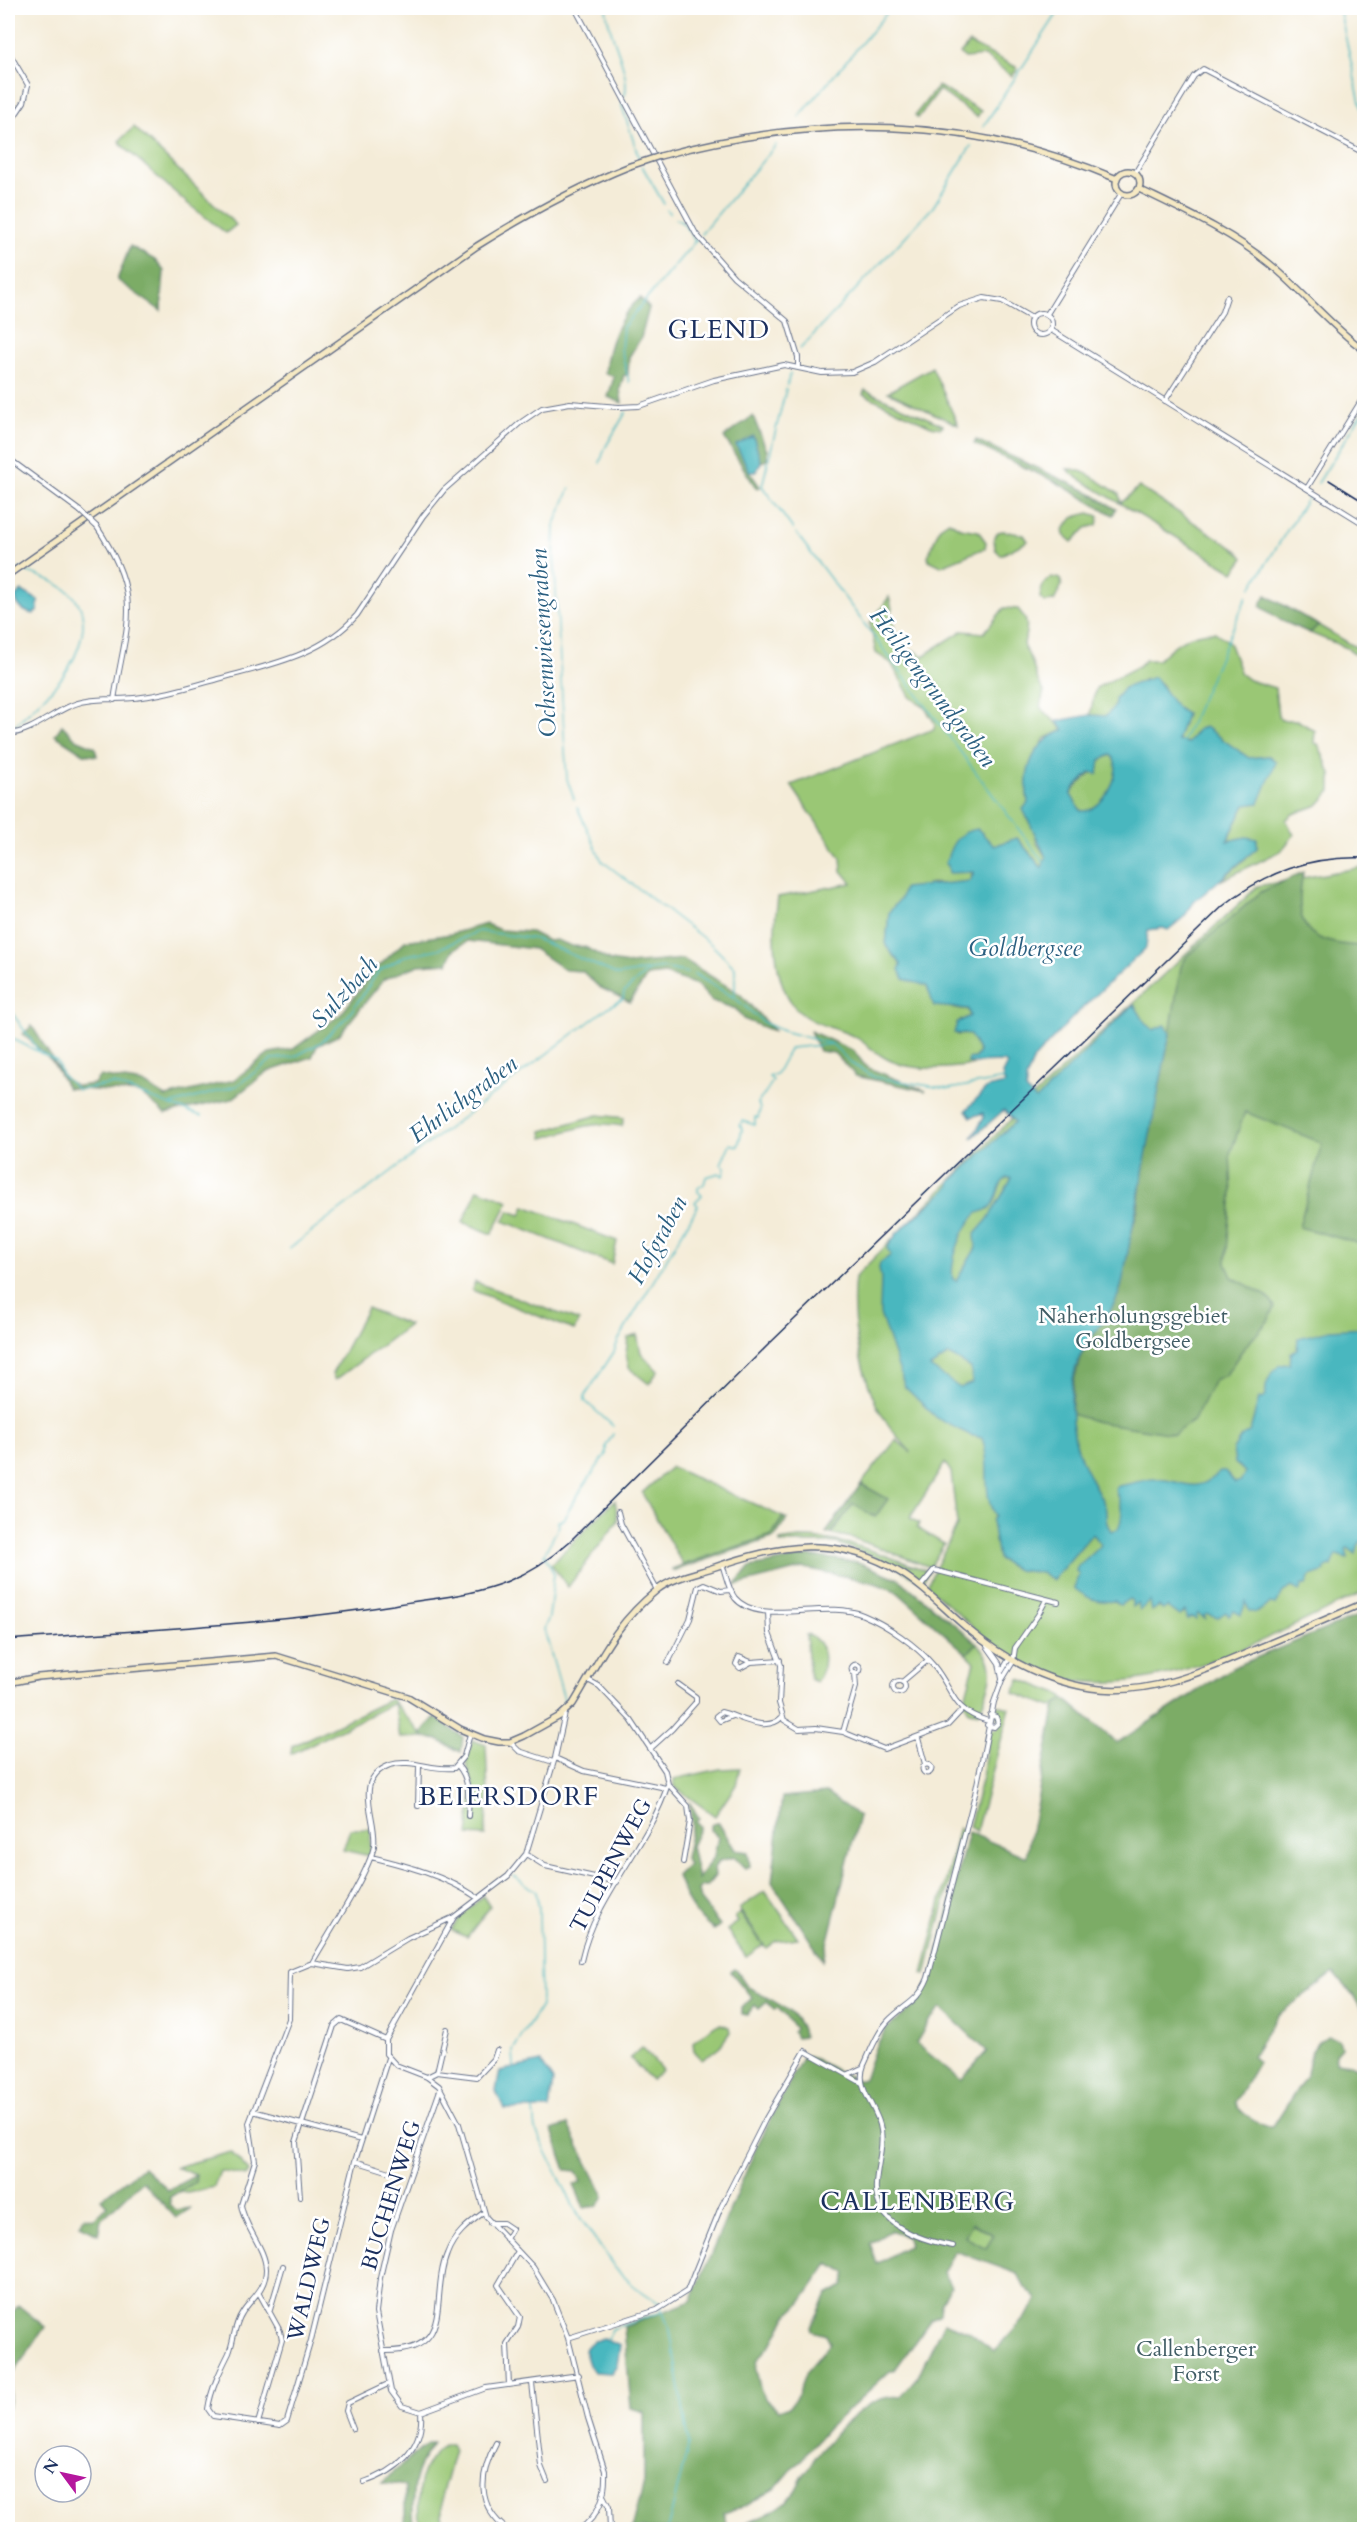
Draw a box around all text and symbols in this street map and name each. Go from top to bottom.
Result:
district label: GLEND [667,312,771,347]
water label: Ochsenwiesengraben [522,547,565,738]
water label: Heiligengrundgraben [862,601,1004,774]
water label: Goldbergsee [968,932,1082,965]
water label: Sulzbach [303,949,386,1035]
water label: Ehrlichgraben [402,1048,524,1151]
water label: Hofgraben [620,1190,695,1290]
park label: Naherholungsgebiet Goldbergsee [1038,1301,1228,1356]
district label: BEIERSDORF [418,1779,600,1814]
street label: TULPENWEG [563,1793,659,1938]
street label: BUCHENWEG [354,2116,428,2274]
district label: CALLENBERG [820,2184,1016,2219]
street label: WALDWEG [280,2214,338,2345]
park label: Callenberger Forst [1136,2334,1257,2389]
north arrow [33,2444,93,2504]
text: N [38,2454,64,2478]

